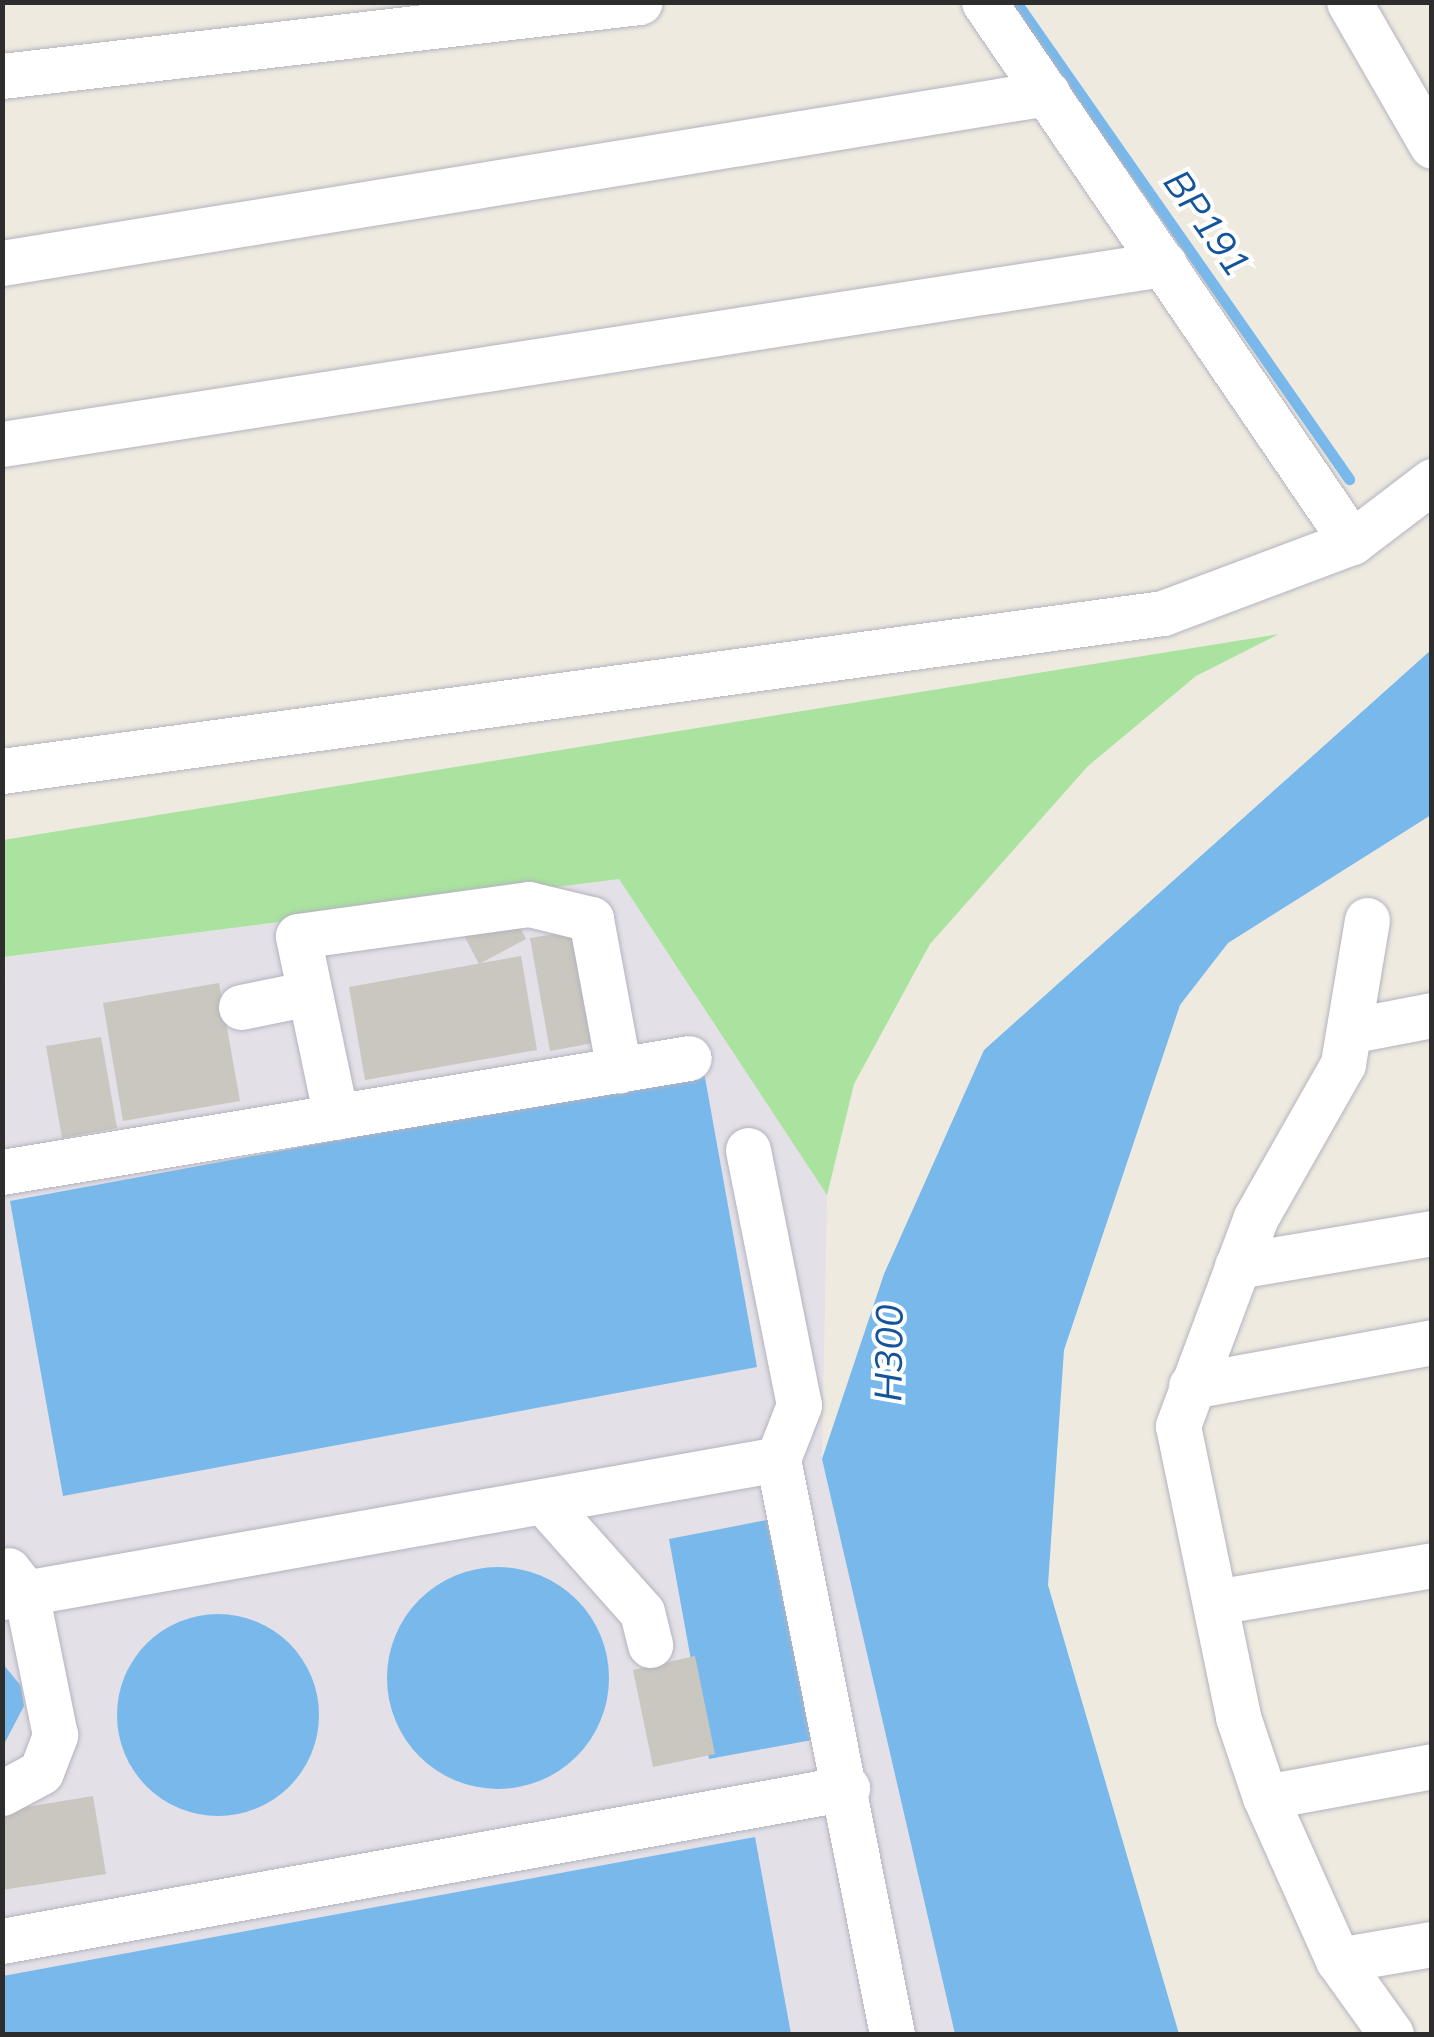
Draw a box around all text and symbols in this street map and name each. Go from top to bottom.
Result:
water label: BP191 [1154,161,1260,285]
water label: H300 [865,1304,913,1402]

